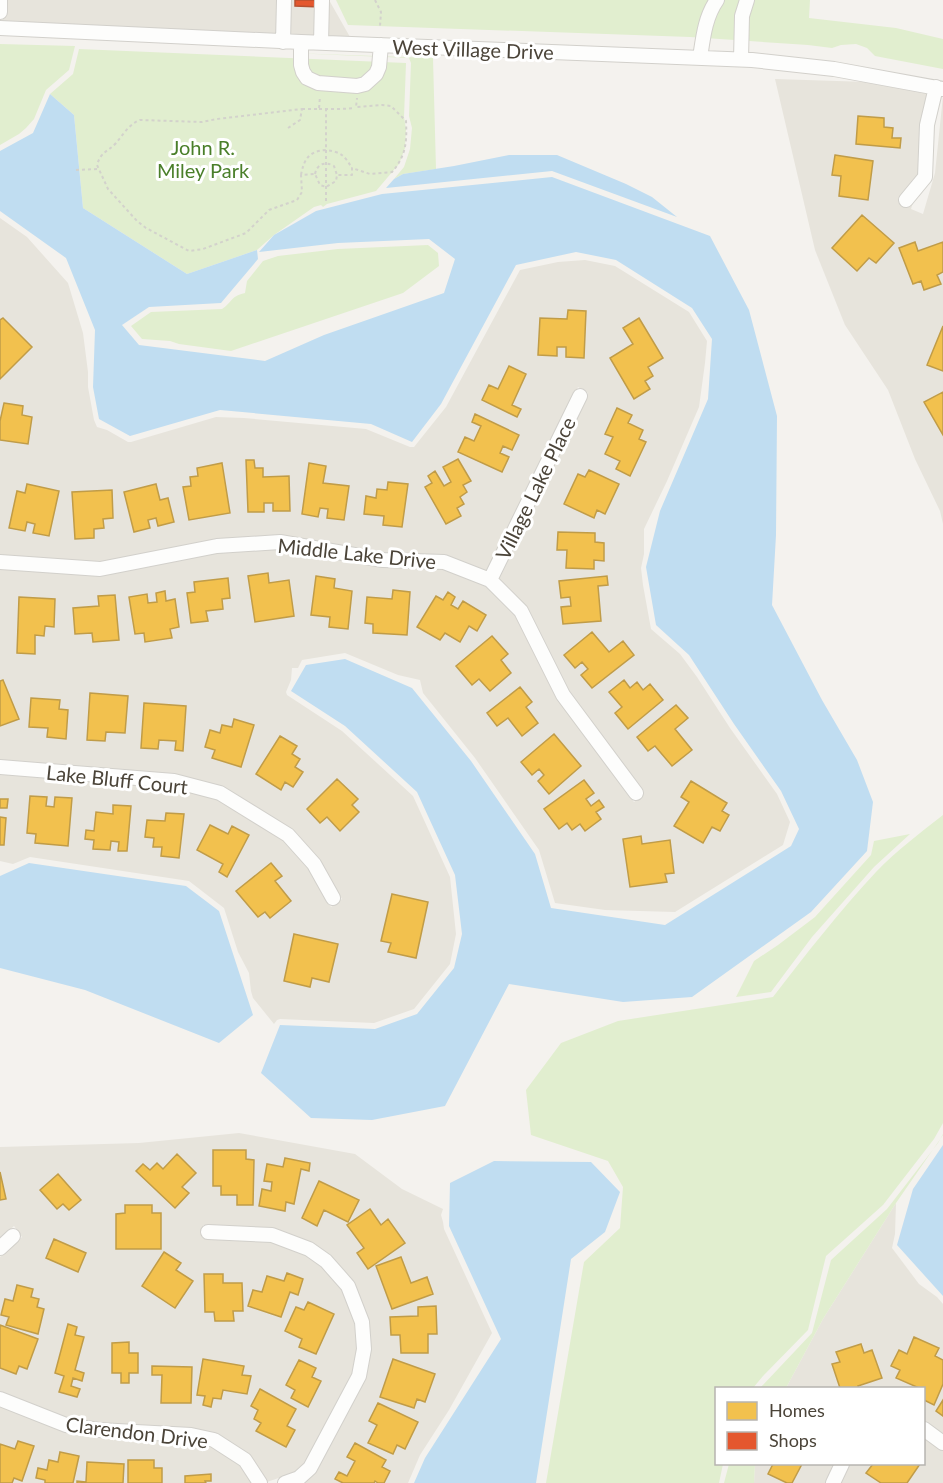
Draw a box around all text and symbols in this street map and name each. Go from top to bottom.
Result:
street label: West Village Drive [392,34,554,64]
park label: John R. Miley Park [157,135,250,182]
street label: Village Lake Place [490,413,580,563]
street label: Middle Lake Drive [277,533,437,573]
street label: Lake Bluff Court [45,760,189,798]
legend [715,1387,925,1465]
text: Homes [769,1399,825,1421]
street label: Clarendon Drive [65,1411,209,1453]
text: Shops [769,1429,817,1451]

